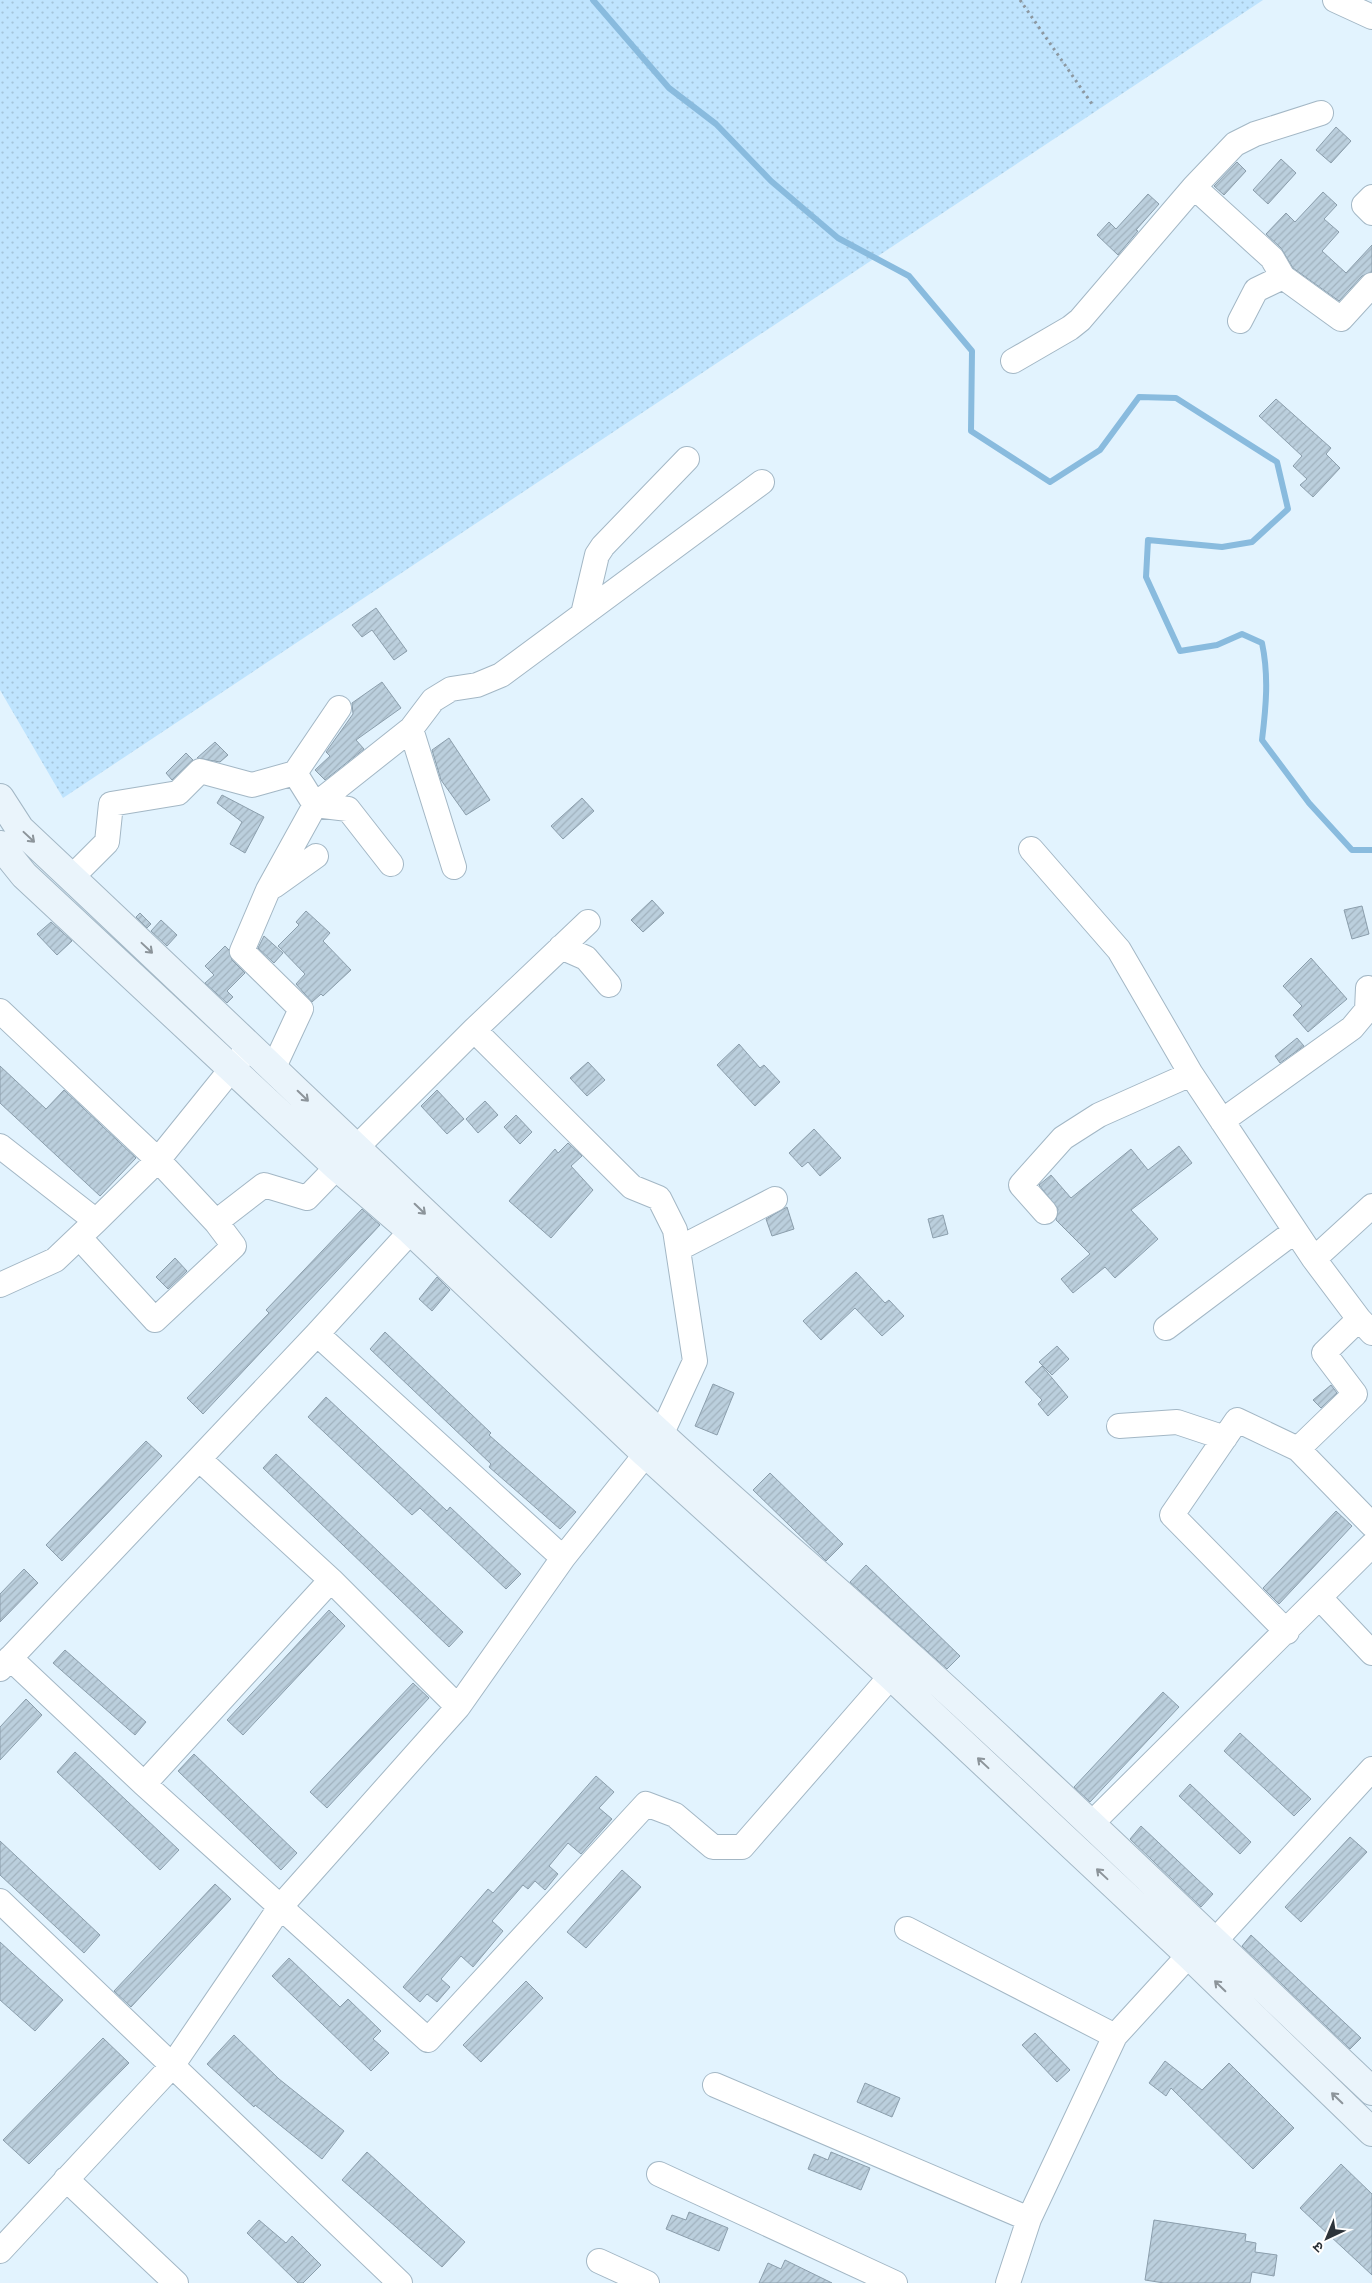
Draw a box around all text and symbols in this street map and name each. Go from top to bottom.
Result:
one-way arrow [22,831,35,843]
one-way arrow [141,942,153,954]
one-way arrow [297,1090,309,1102]
one-way arrow [413,1203,426,1215]
one-way arrow [977,1757,990,1769]
one-way arrow [1095,1868,1108,1880]
one-way arrow [1214,1980,1226,1992]
one-way arrow [1331,2092,1343,2104]
north arrow [1302,2213,1352,2263]
text: उ [1310,2237,1328,2255]

